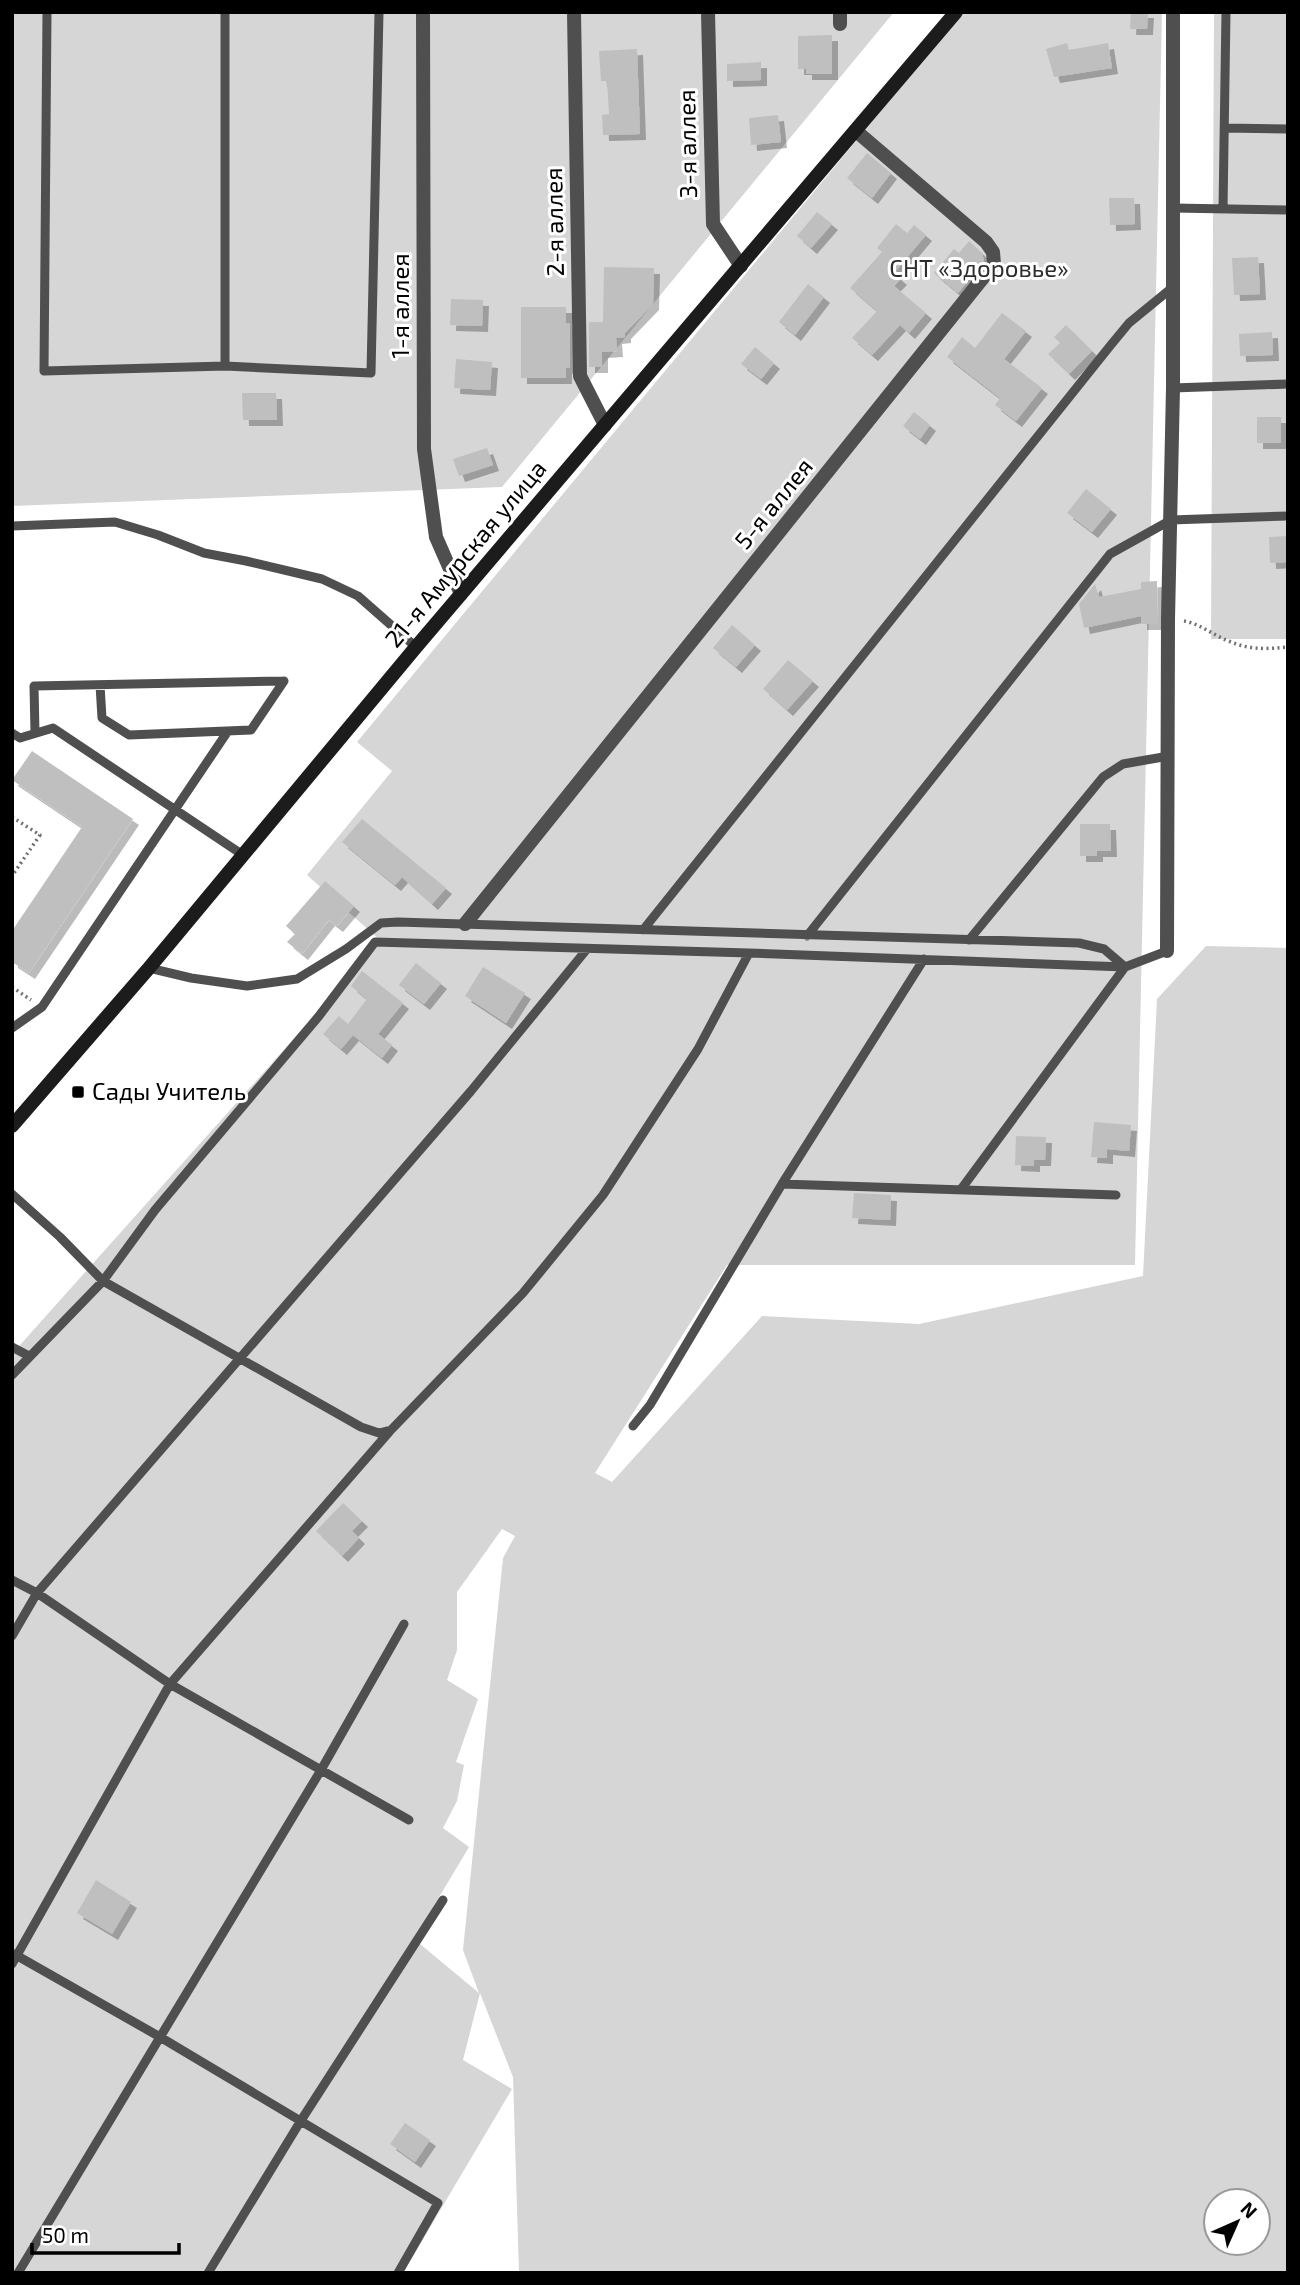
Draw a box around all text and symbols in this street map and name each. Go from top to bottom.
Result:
street label: 3-я аллея [671,89,702,199]
street label: 2-я аллея [538,167,569,277]
park label: СНТ «Здоровье» [889,253,1069,282]
street label: 1-я аллея [385,254,414,358]
street label: 5-я аллея [728,452,818,554]
street label: 21-я Амурская улица [378,454,552,653]
place label: Сады Учитель [92,1076,246,1105]
marker: Сады Учитель [70,1084,86,1100]
north arrow [1202,2187,1272,2257]
text: N [1236,2197,1262,2223]
scale bar [32,2212,178,2256]
text: 50 m [42,2222,89,2247]

